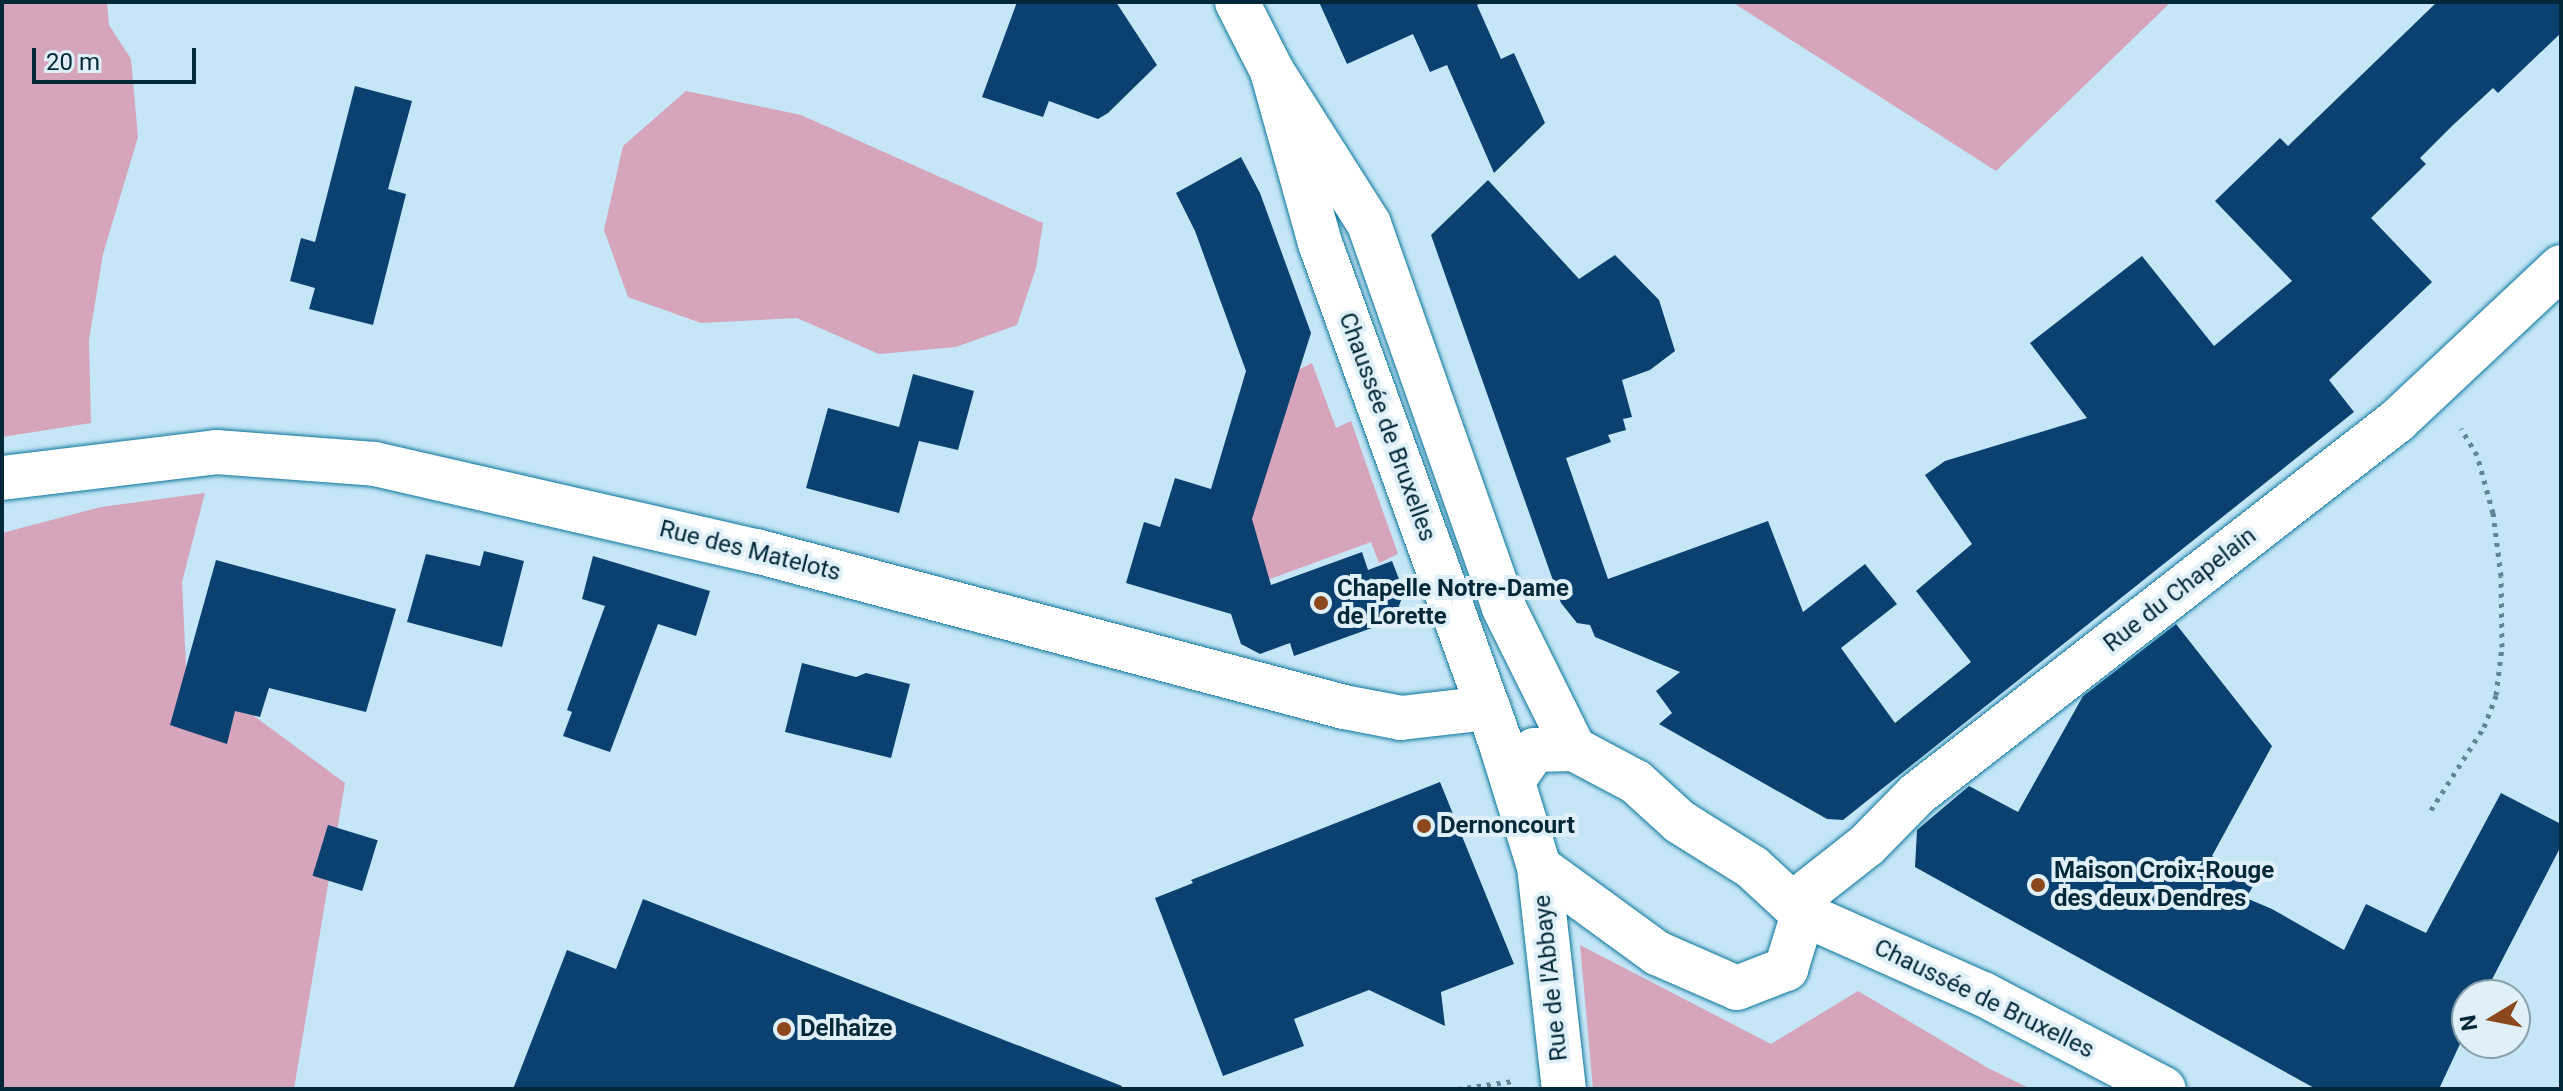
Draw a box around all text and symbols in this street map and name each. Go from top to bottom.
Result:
scale bar [36,32,200,82]
text: 20 m [46,48,100,76]
street label: Chaussée de Bruxelles [1332,309,1442,545]
street label: Rue des Matelots [656,515,844,587]
street label: Rue du Chapelain [2098,522,2262,658]
place label: Chapelle Notre-Dame de Lorette [1337,575,1569,631]
marker: Chapelle Notre-Dame de Lorette [1312,594,1330,612]
place label: Dernoncourt [1440,812,1575,840]
marker: Dernoncourt [1415,817,1433,835]
place label: Maison Croix-Rouge des deux Dendres [2054,857,2274,913]
marker: Maison Croix-Rouge des deux Dendres [2029,876,2047,894]
street label: Rue de l'Abbaye [1528,893,1574,1063]
street label: Chaussée de Bruxelles [1869,933,2099,1065]
north arrow [2451,979,2531,1059]
text: N [2455,1013,2483,1033]
place label: Delhaize [800,1015,893,1043]
marker: Delhaize [775,1020,793,1038]

